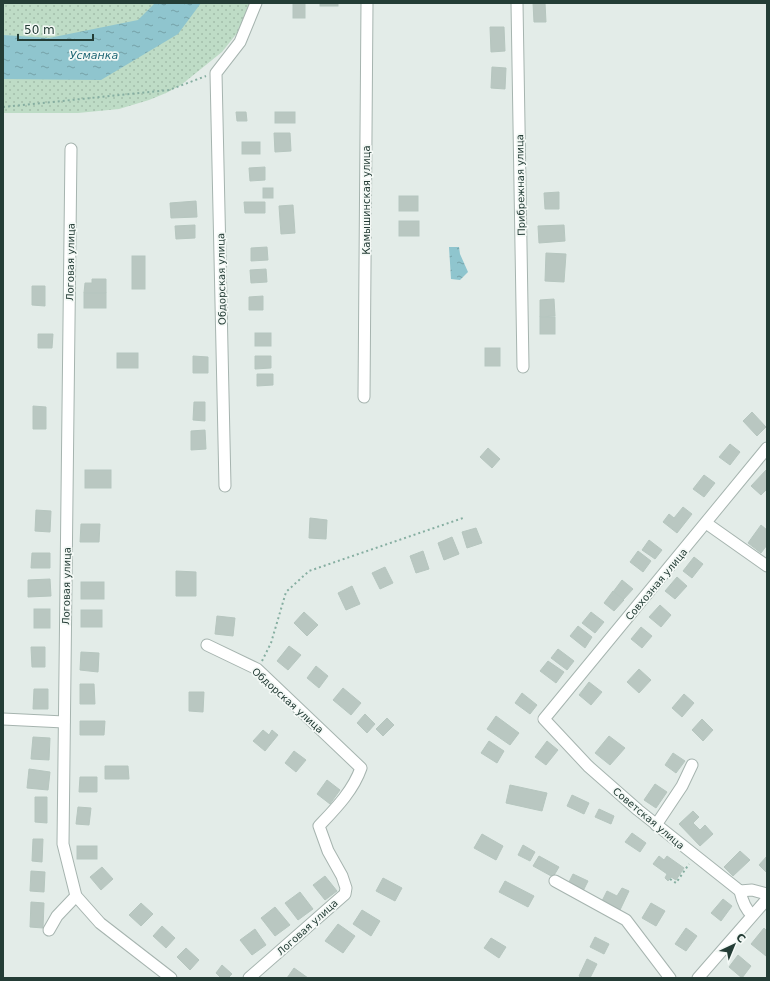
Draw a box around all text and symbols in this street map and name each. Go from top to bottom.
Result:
scale bar [18,16,93,42]
text: 50 m [24,23,55,37]
water label: Усманка [70,49,118,62]
street label: Прибрежная улица [514,134,527,236]
street label: Камышинская улица [361,145,372,255]
street label: Логовая улица [64,223,77,301]
street label: Обдорская улица [215,233,228,325]
street label: Совхозная улица [623,546,690,622]
street label: Логовая улица [60,547,73,625]
street label: Обдорская улица [250,665,326,735]
street label: Советская улица [611,785,687,851]
street label: Логовая улица [275,897,340,958]
north arrow [714,925,754,965]
text: С [733,931,748,946]

